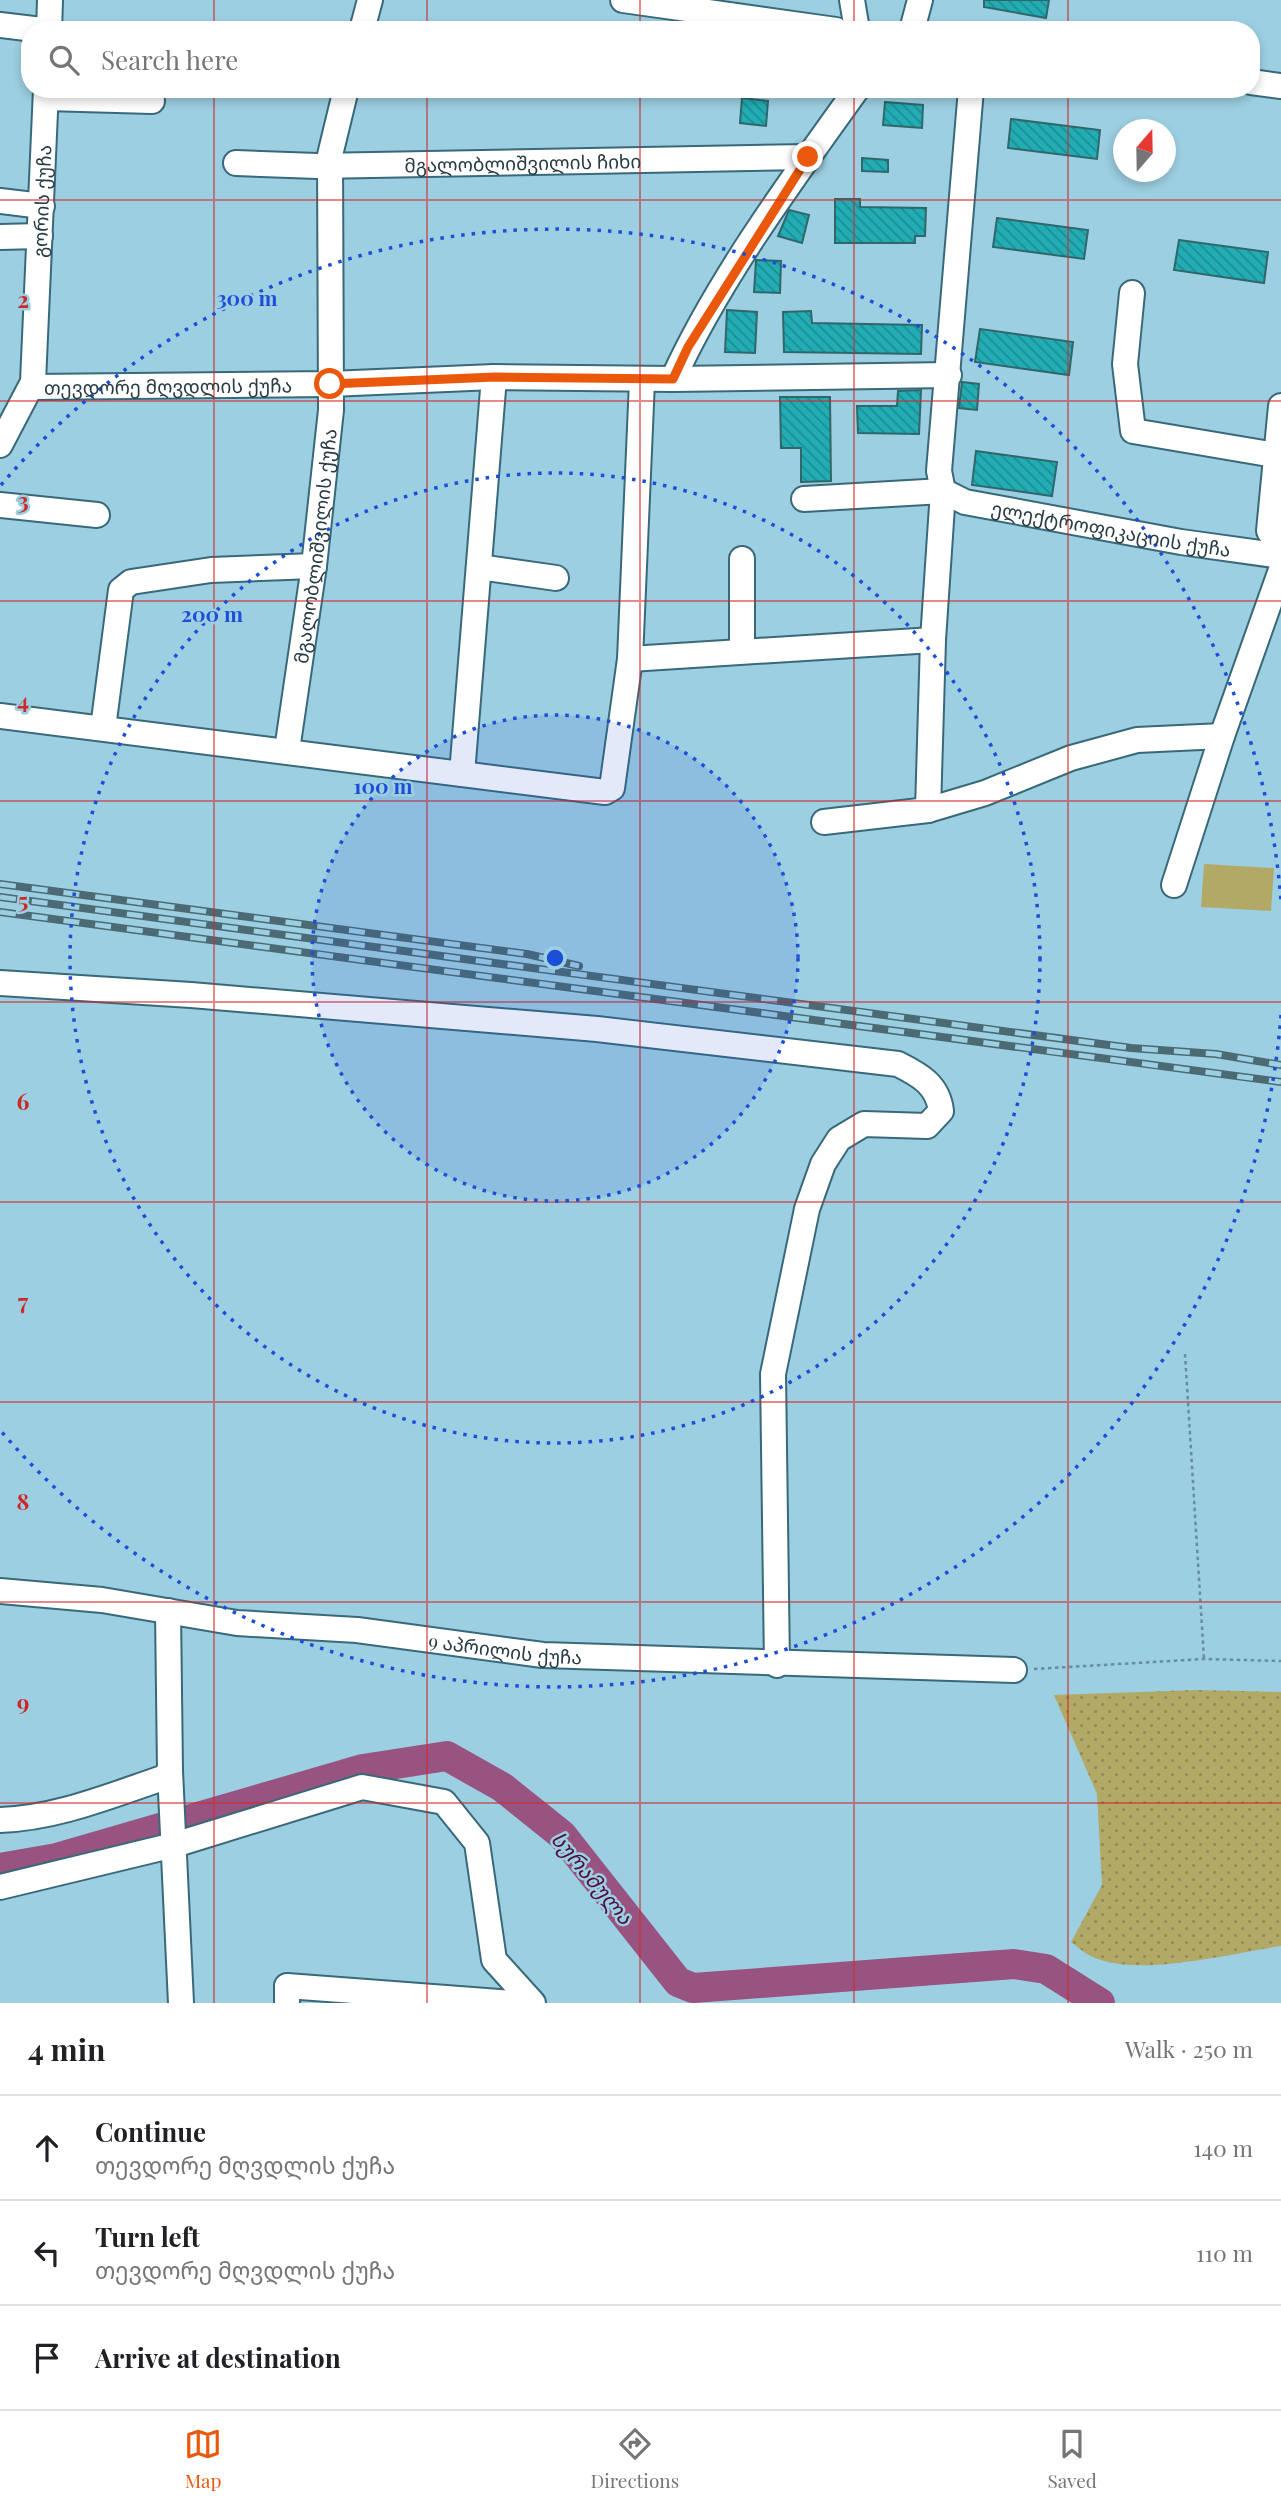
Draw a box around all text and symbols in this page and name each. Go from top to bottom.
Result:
search box [21,21,1260,98]
icon: search [45,41,83,79]
text: Search here [101,42,238,77]
north arrow [1113,119,1176,182]
route end [792,141,823,172]
street label: გორის ქუჩა [26,144,57,258]
street label: მგალობლიშვილის ჩიხი [404,147,642,178]
text: 2 [17,283,29,314]
text: 300 m [216,283,278,311]
route start [314,368,345,399]
street label: თევდორე მღვდლის ქუჩა [44,371,292,400]
street label: მგალობლიშვილის ქუჩა [287,427,342,665]
text: 3 [17,484,29,515]
street label: ელექტროფიკაციის ქუჩა [989,494,1232,562]
text: 200 m [181,599,243,627]
text: 4 [17,684,29,715]
text: 100 m [353,771,413,799]
text: 5 [18,884,28,915]
centre of rings [543,946,567,970]
text: 6 [17,1085,30,1116]
text: 7 [18,1285,29,1316]
text: 8 [17,1485,29,1516]
street label: 9 აპრილის ქუჩა [427,1627,582,1669]
text: 9 [17,1686,29,1717]
water label: სურამულა [545,1825,640,1930]
text: 4 min [28,2029,106,2069]
text: Walk · 250 m [1125,2033,1253,2064]
text: Continue [95,2114,206,2149]
icon: ahead [28,2129,66,2167]
text: 140 m [1193,2132,1253,2163]
text: თევდორე მღვდლის ქუჩა [95,2149,395,2180]
text: Turn left [95,2219,200,2254]
icon: left [28,2234,66,2272]
text: 110 m [1196,2237,1253,2268]
text: თევდორე მღვდლის ქუჩა [95,2254,395,2285]
icon: arrive [28,2339,66,2377]
text: Arrive at destination [95,2340,341,2375]
tab: Map [184,2425,222,2493]
tab: Directions [590,2425,679,2493]
tab: Saved [1047,2425,1097,2493]

